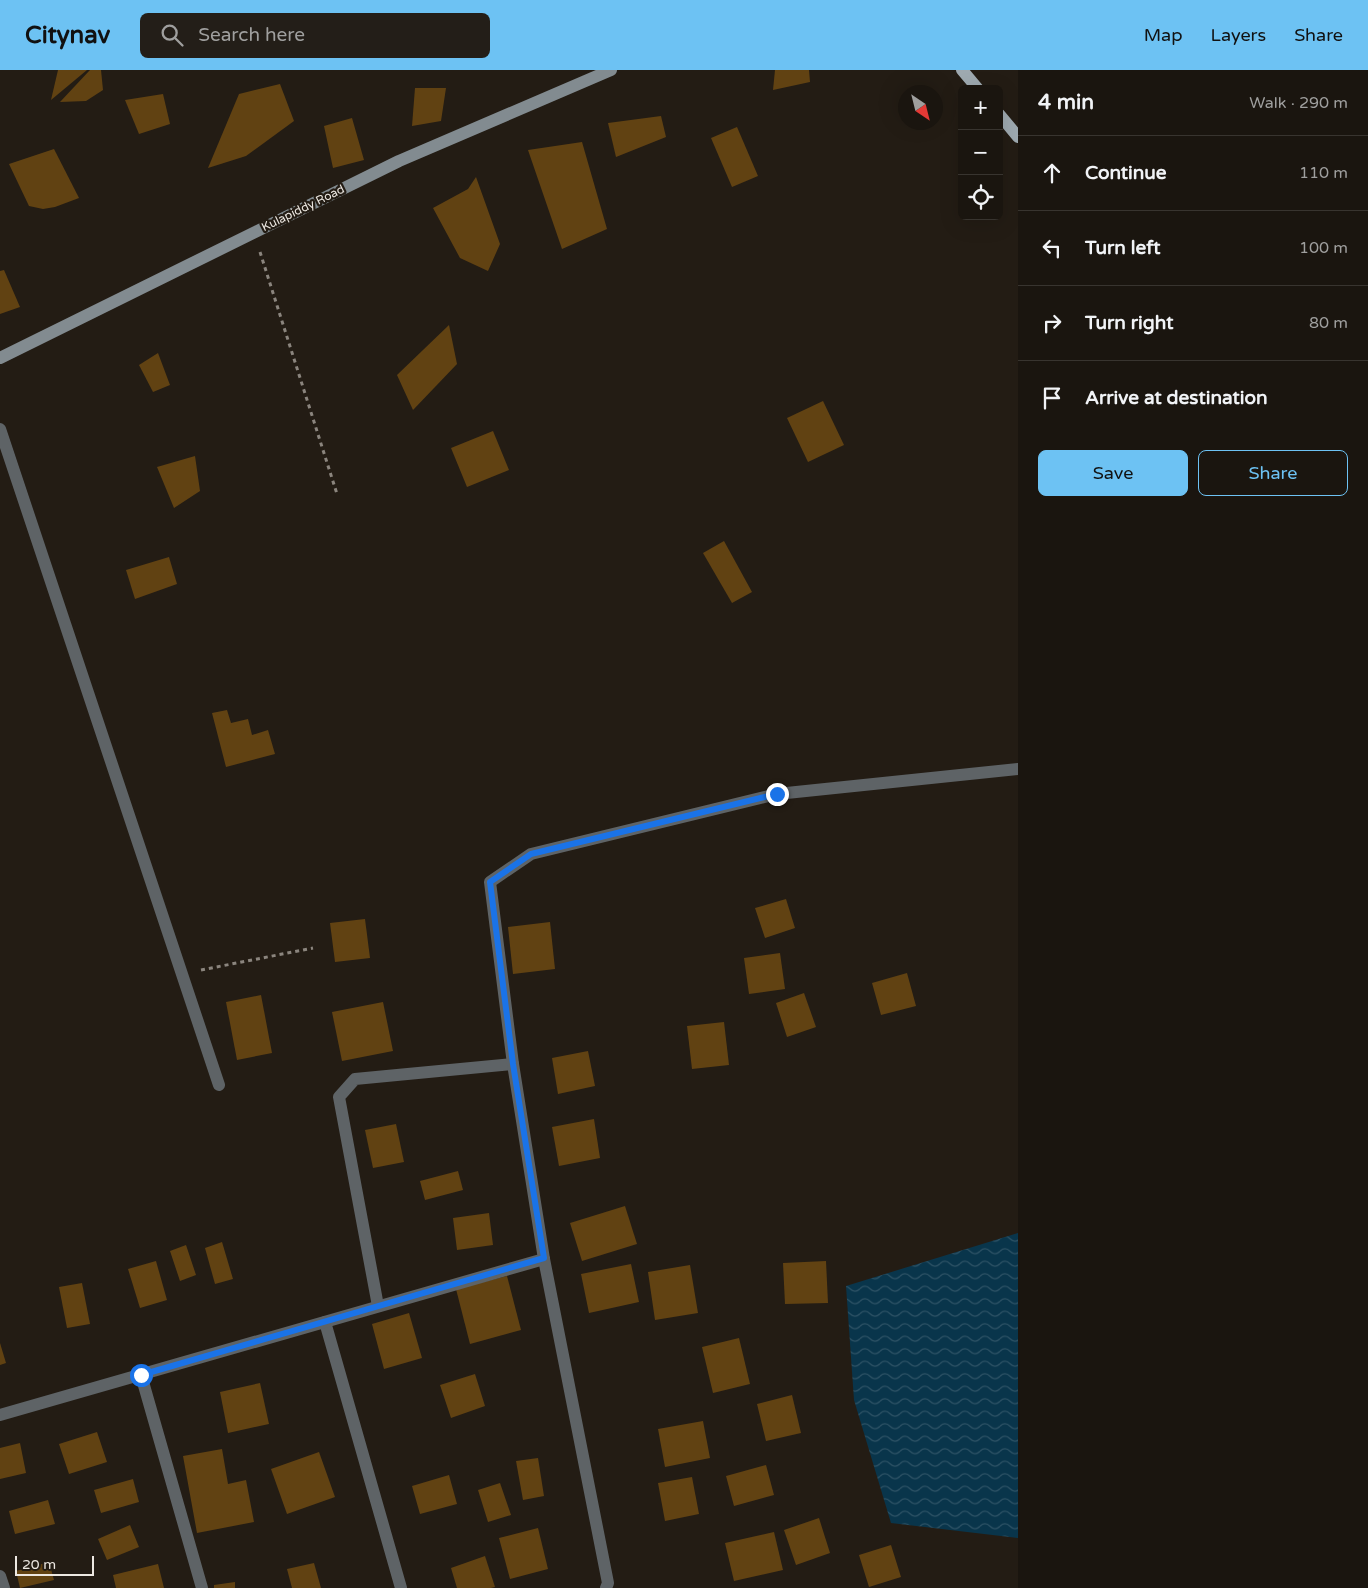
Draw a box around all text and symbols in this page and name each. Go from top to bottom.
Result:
search box [140,13,490,58]
text: Citynav [25,21,110,50]
icon: search [158,21,186,49]
text: Search here [198,24,305,46]
text: Map [1144,24,1183,46]
text: Layers [1211,24,1266,46]
text: Share [1294,24,1343,46]
north arrow [898,85,943,130]
map controls [958,85,1003,220]
button: + [958,85,1003,130]
text: 4 min [1038,90,1094,115]
text: Walk · 290 m [1249,93,1348,113]
button: − [958,130,1003,175]
icon: ahead [1038,159,1066,187]
text: Continue [1085,162,1167,184]
text: 110 m [1299,163,1348,183]
button: locate [958,175,1003,220]
street label: Kulapiddy Road [259,182,347,234]
icon: left [1038,234,1066,262]
text: Turn left [1085,237,1161,259]
text: 100 m [1299,238,1348,258]
icon: right [1038,309,1066,337]
text: Turn right [1085,312,1173,334]
text: 80 m [1309,313,1348,333]
icon: arrive [1038,384,1066,412]
text: Arrive at destination [1085,387,1268,409]
button: Save [1038,450,1188,496]
button: Share [1198,450,1348,496]
route end [766,783,789,806]
route start [130,1364,153,1387]
scale bar [15,1553,94,1576]
text: 20 m [22,1556,56,1573]

